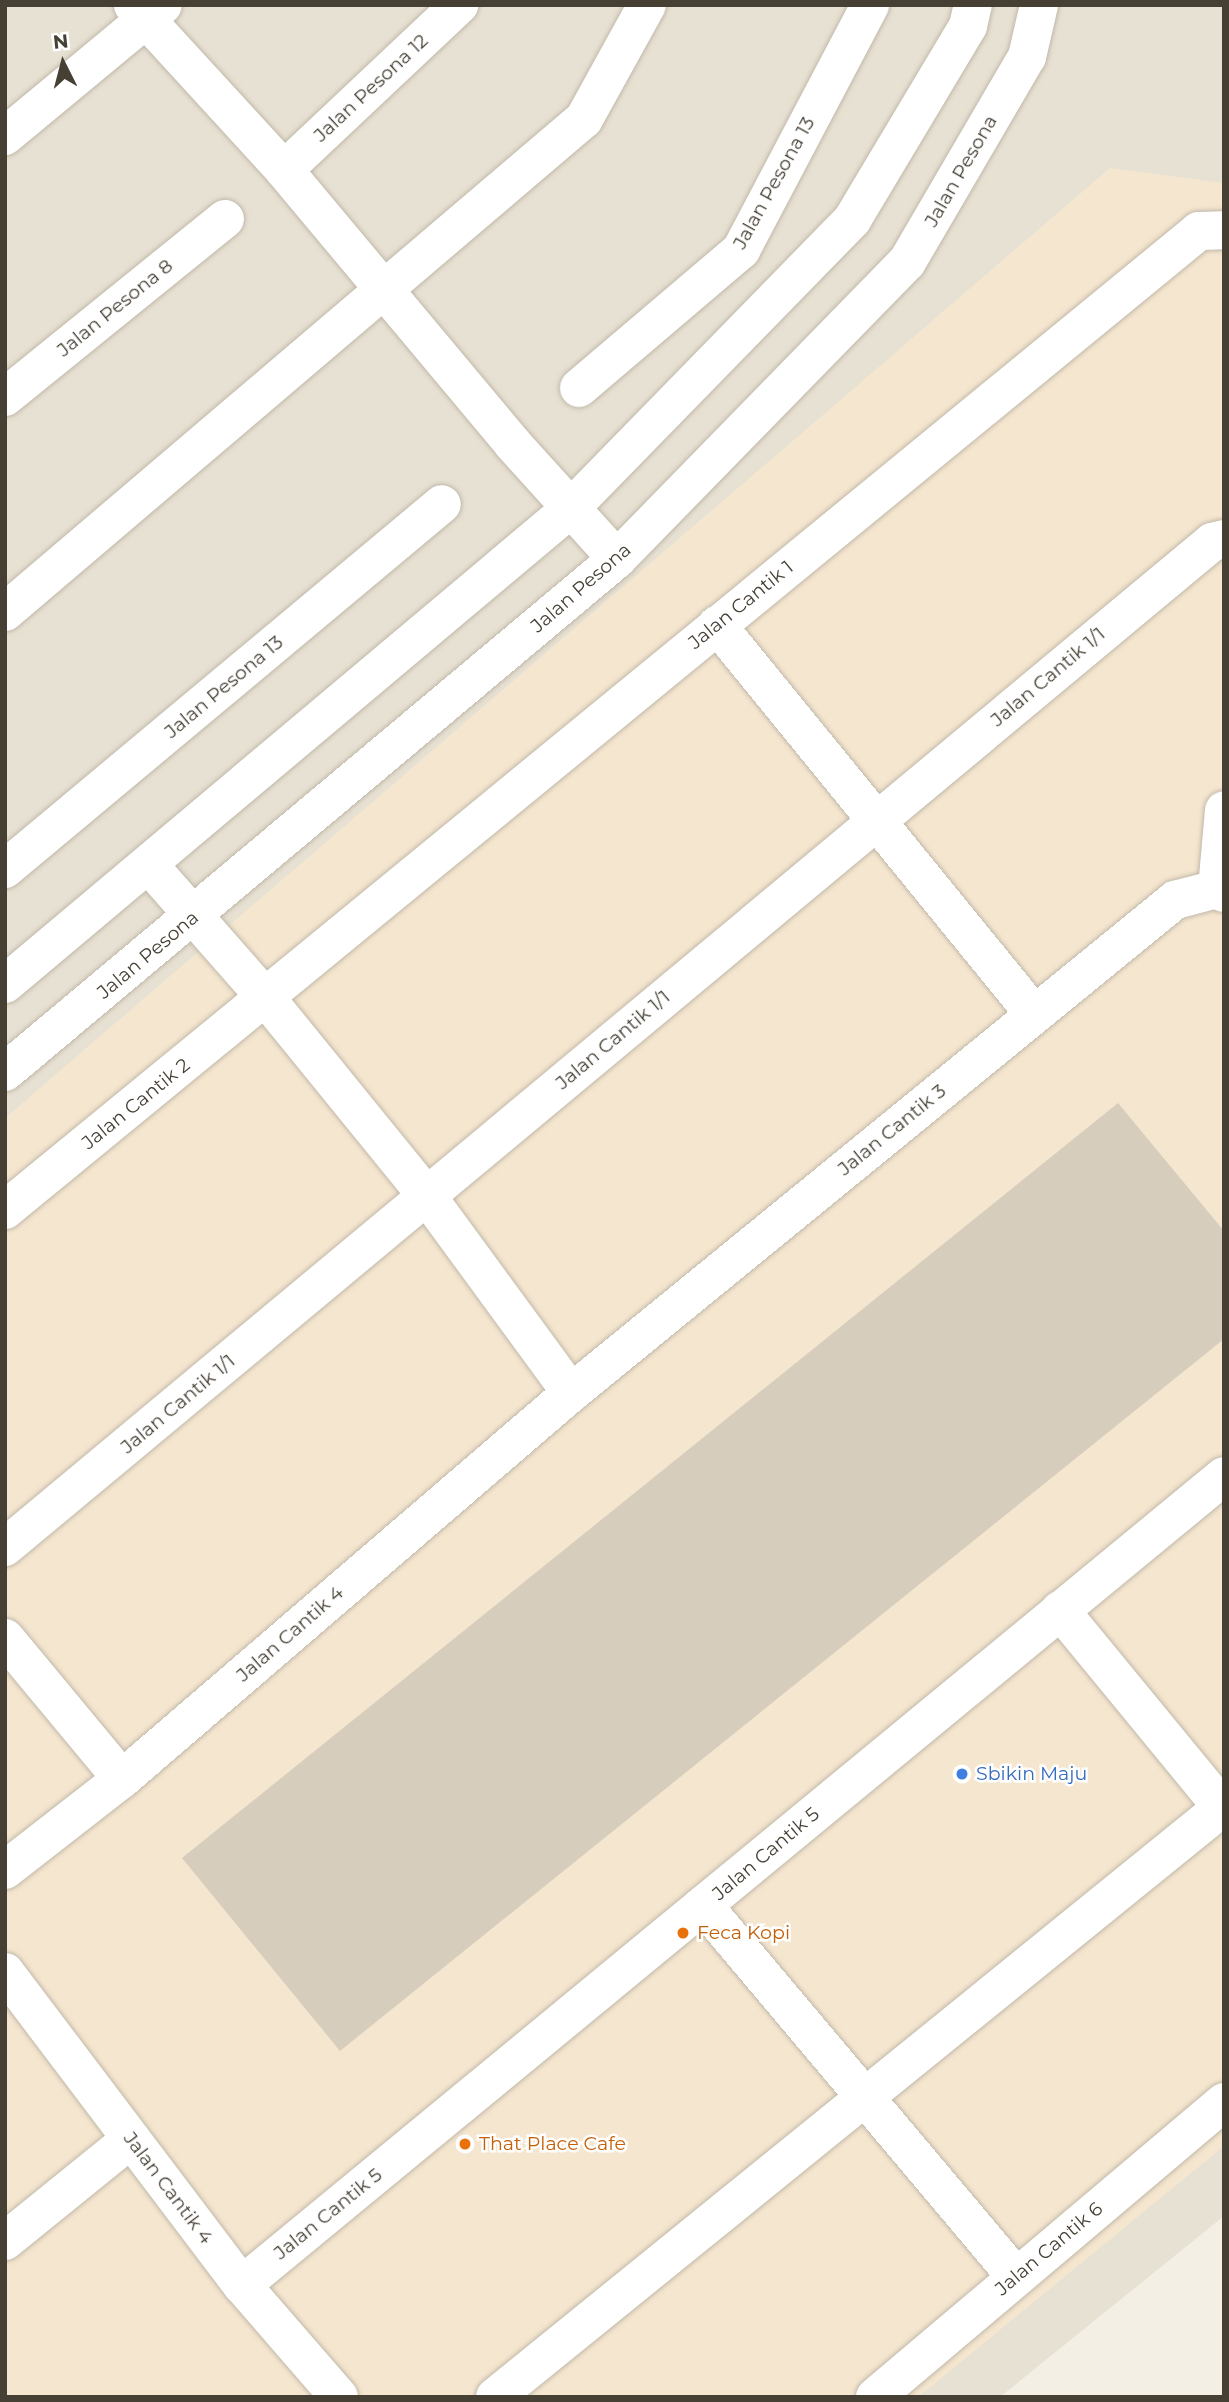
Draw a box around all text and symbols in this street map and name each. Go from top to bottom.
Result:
north arrow [28,28,98,98]
text: N [52,29,70,54]
street label: Jalan Pesona 12 [309,29,433,147]
street label: Jalan Pesona [920,111,1002,231]
street label: Jalan Pesona 13 [728,113,820,253]
street label: Jalan Pesona 8 [53,254,177,362]
street label: Jalan Pesona [526,538,636,638]
street label: Jalan Cantik 1 [684,556,798,654]
street label: Jalan Cantik 1/1 [986,623,1110,731]
street label: Jalan Pesona 13 [160,631,288,743]
street label: Jalan Pesona [93,906,203,1004]
street label: Jalan Cantik 1/1 [551,986,675,1094]
street label: Jalan Cantik 2 [77,1054,195,1154]
street label: Jalan Cantik 3 [833,1080,951,1180]
street label: Jalan Cantik 1/1 [116,1350,240,1458]
street label: Jalan Cantik 4 [232,1581,348,1687]
place label: Sbikin Maju [976,1763,1087,1785]
marker: Sbikin Maju [954,1766,970,1782]
street label: Jalan Cantik 5 [708,1803,824,1905]
place label: Feca Kopi [697,1922,790,1944]
marker: Feca Kopi [675,1925,691,1941]
street label: Jalan Cantik 4 [119,2128,217,2248]
place label: That Place Cafe [479,2133,626,2155]
marker: That Place Cafe [457,2136,473,2152]
street label: Jalan Cantik 5 [269,2164,387,2264]
street label: Jalan Cantik 6 [991,2198,1107,2300]

